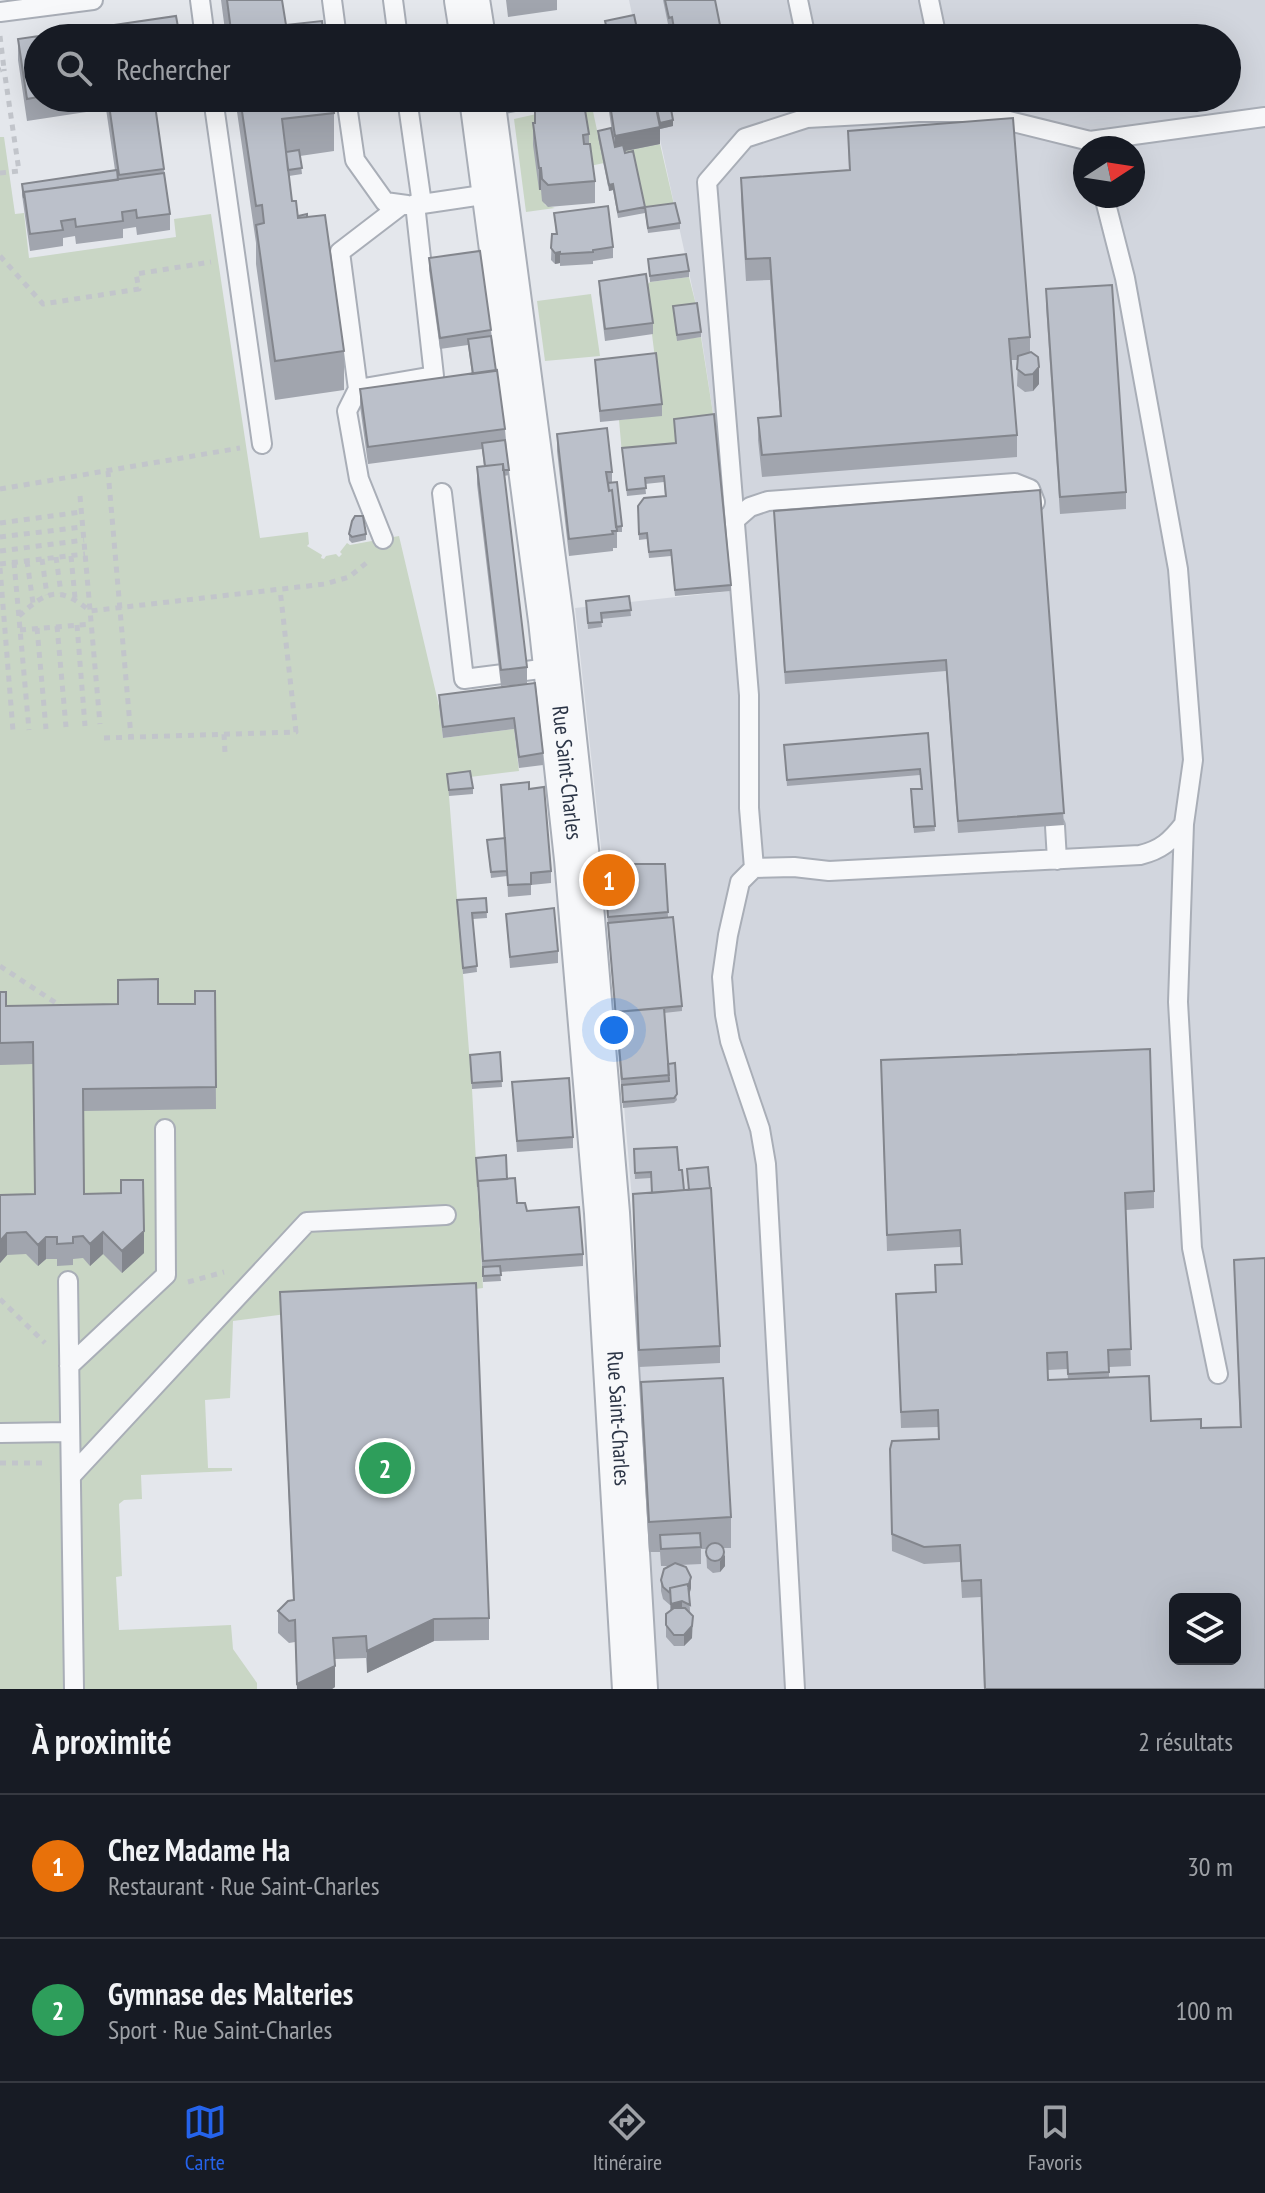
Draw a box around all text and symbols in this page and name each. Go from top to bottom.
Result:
search box [24,24,1241,112]
icon: search [52,46,96,90]
text: Rechercher [116,49,230,88]
north arrow [1073,136,1145,208]
street label: Rue Saint-Charles [546,704,589,841]
pin: 1 [583,850,635,910]
your location [594,1010,634,1050]
street label: Rue Saint-Charles [601,1350,637,1487]
pin: 2 [359,1438,411,1498]
map controls [1169,1593,1241,1665]
button: layers [1169,1593,1241,1665]
text: À proximité [32,1719,172,1763]
text: 2 résultats [1138,1725,1233,1758]
text: Chez Madame Ha [108,1830,290,1869]
text: 1 [52,1850,64,1883]
text: 30 m [1187,1850,1233,1883]
text: Restaurant · Rue Saint-Charles [108,1869,380,1902]
text: Gymnase des Malteries [108,1974,353,2013]
text: 2 [52,1994,64,2027]
text: 100 m [1175,1994,1233,2027]
text: Sport · Rue Saint-Charles [108,2013,332,2046]
tab: Carte [183,2100,227,2176]
tab: Itinéraire [593,2100,662,2176]
tab: Favoris [1028,2100,1082,2176]

